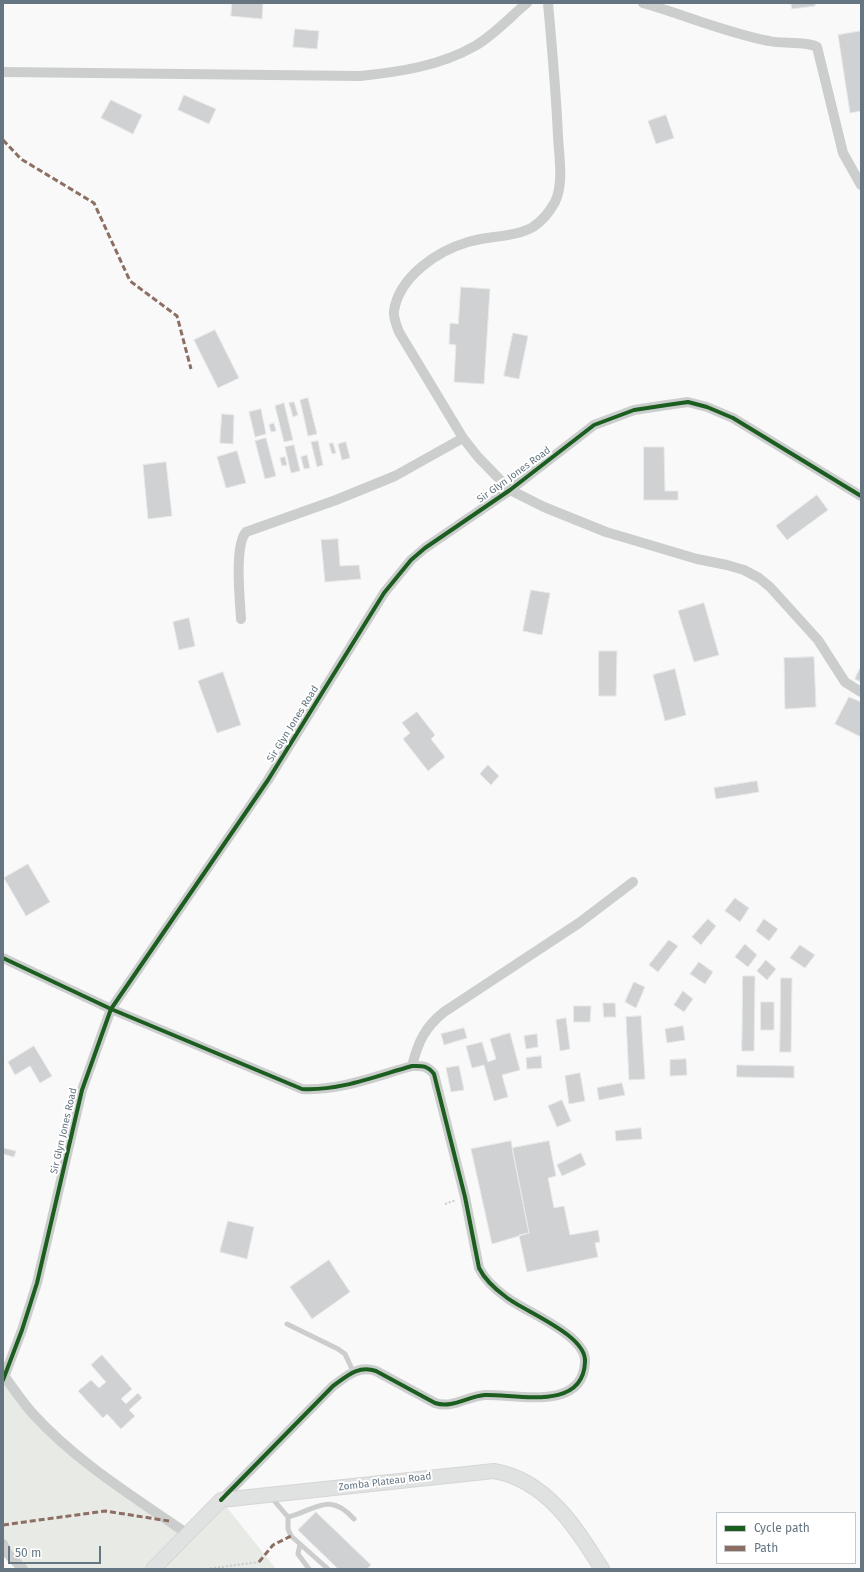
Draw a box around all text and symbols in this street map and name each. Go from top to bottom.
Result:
street label: Sir Glyn Jones Road [475,444,553,506]
street label: Sir Glyn Jones Road [265,684,321,764]
street label: Sir Glyn Jones Road [48,1087,80,1175]
street label: Zomba Plateau Road [338,1470,432,1494]
legend [716,1512,856,1564]
text: Cycle path [754,1521,810,1535]
scale bar [10,1538,103,1564]
text: Path [754,1541,778,1555]
text: 50 m [15,1546,41,1560]

